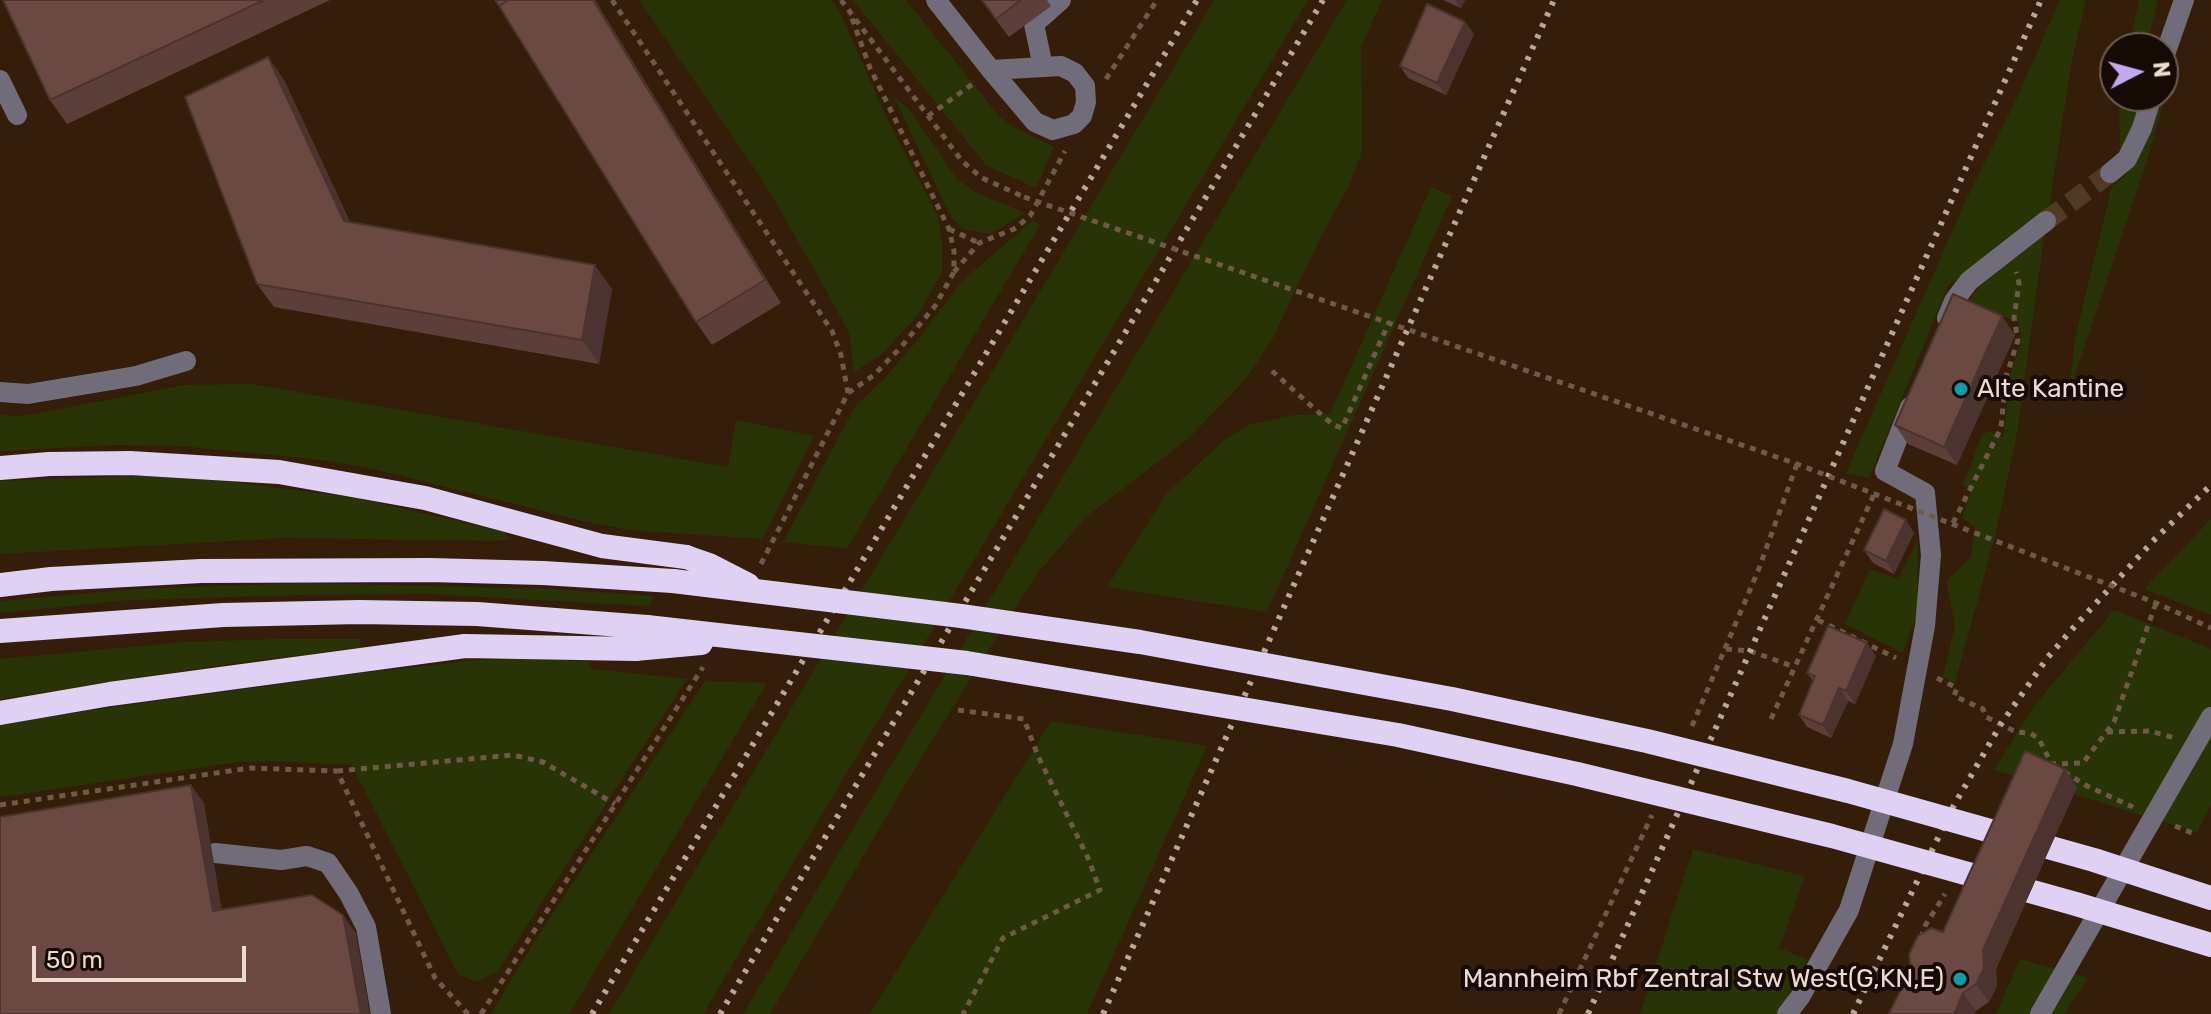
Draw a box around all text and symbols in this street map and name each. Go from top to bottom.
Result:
north arrow [2099,32,2179,112]
text: N [2147,60,2176,79]
place label: Alte Kantine [1977,373,2124,405]
marker: Alte Kantine [1952,380,1970,398]
scale bar [36,930,250,980]
text: 50 m [46,946,103,974]
place label: Mannheim Rbf Zentral Stw West(G,KN,E) [1463,963,1944,995]
marker: Mannheim Rbf Zentral Stw West(G,KN,E) [1951,970,1969,988]

